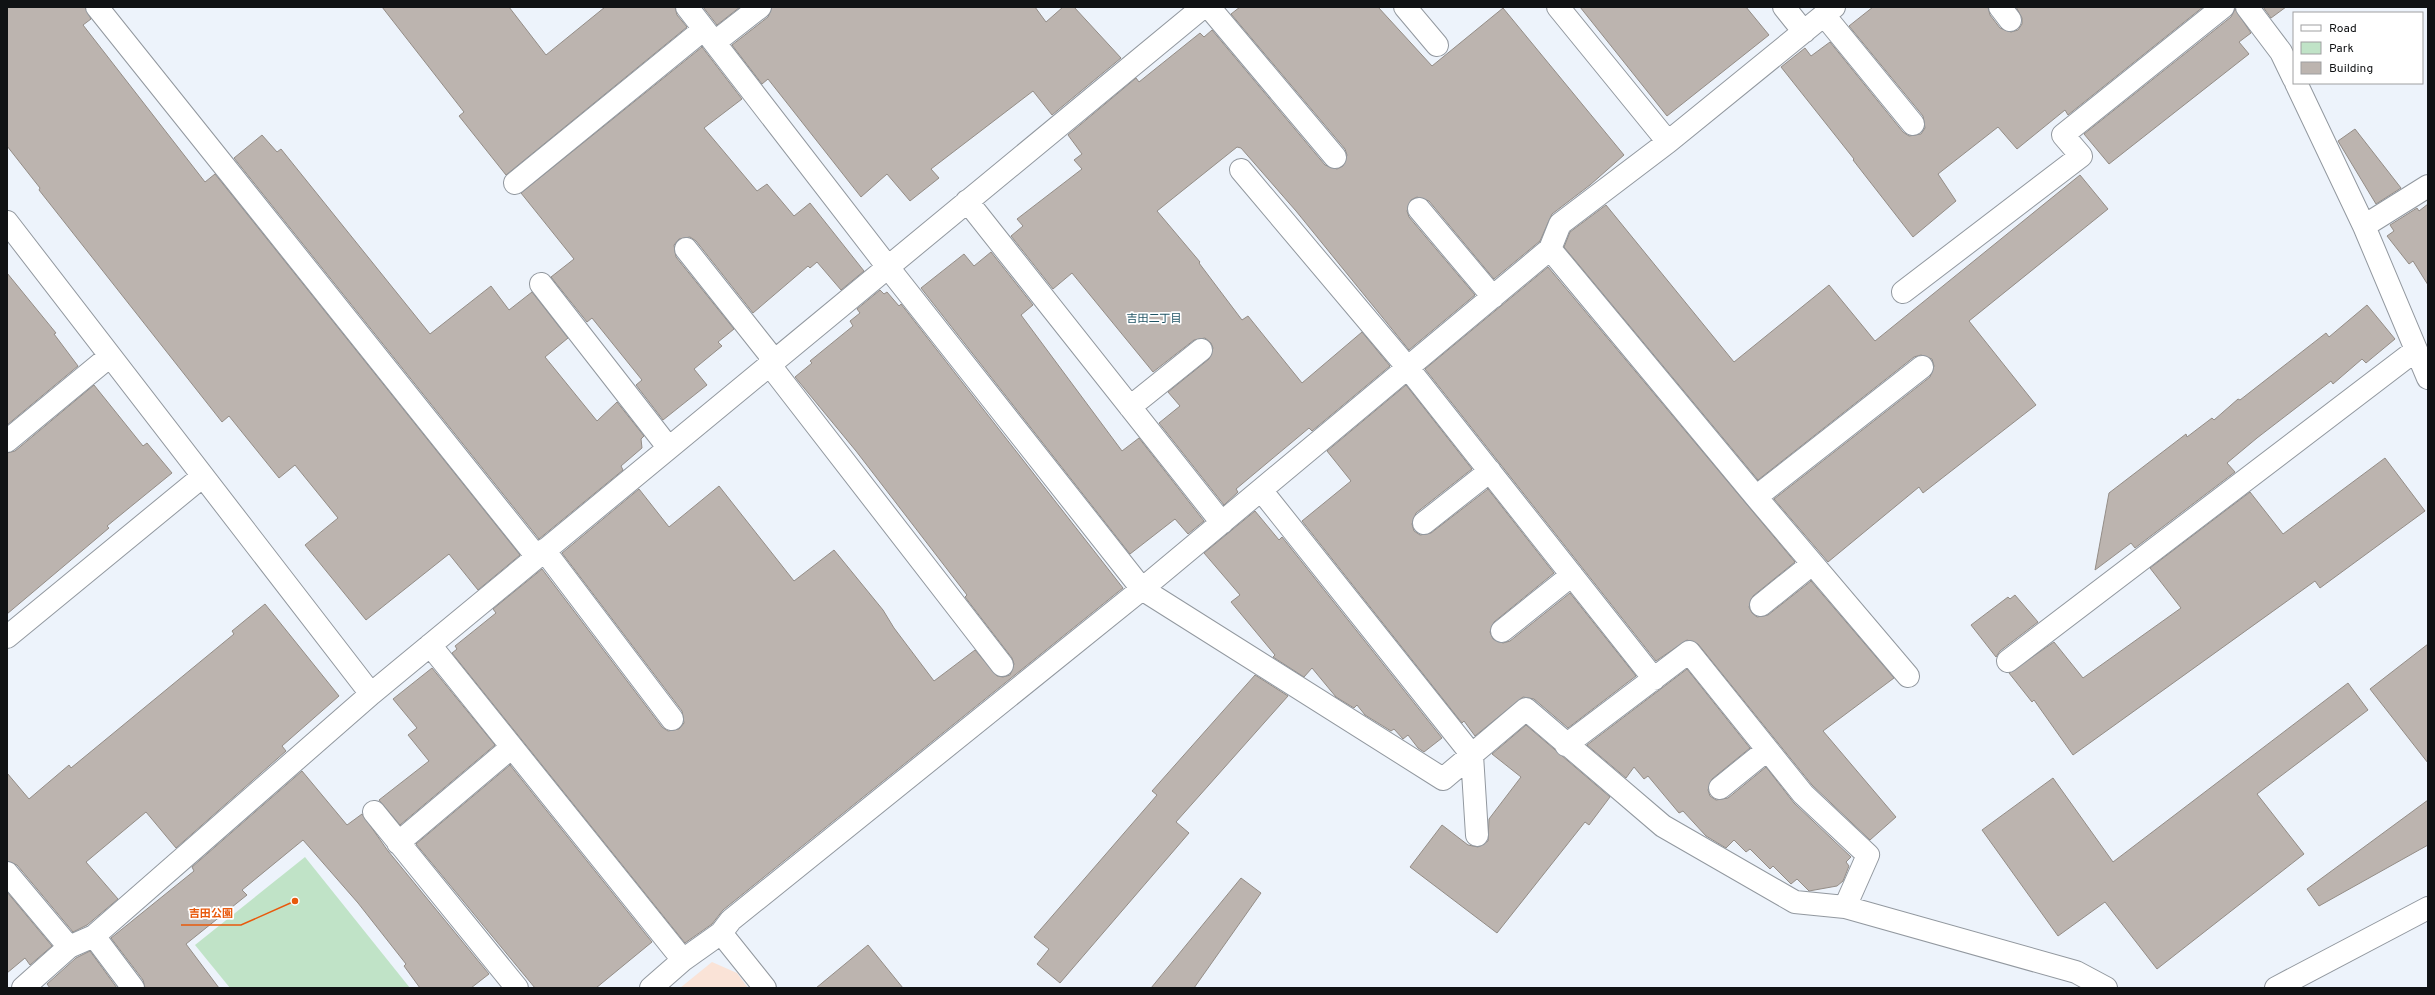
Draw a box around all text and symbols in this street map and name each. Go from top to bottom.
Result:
legend [2293,12,2423,84]
text: Road [2329,21,2357,37]
text: Park [2329,41,2354,57]
text: Building [2329,61,2373,77]
district label: 吉田二丁目 [1127,312,1182,326]
callout: 吉田公園 [181,902,241,925]
text: 吉田公園 [189,907,233,921]

